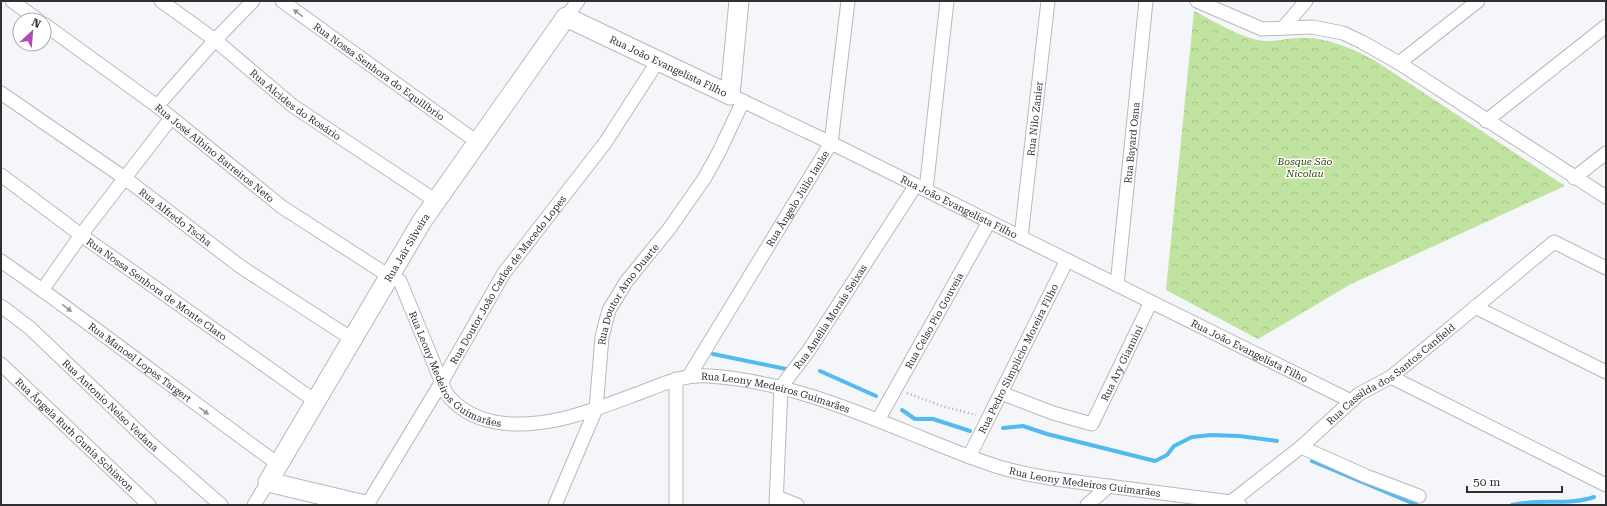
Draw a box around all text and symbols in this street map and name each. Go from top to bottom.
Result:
one-way arrow [293,9,303,17]
north arrow [12,12,52,52]
text: N [30,16,43,31]
street label: Rua Nossa Senhora do Equilíbrio [311,21,446,123]
street label: Rua João Evangelista Filho [608,34,729,99]
street label: Rua Alcides do Rosário [248,67,343,142]
street label: Rua Nilo Zanier [1025,81,1045,157]
street label: Rua Bayard Osna [1122,101,1142,184]
street label: Rua José Albino Barreiros Neto [153,102,276,205]
street label: Rua Ângelo Júlio Ianke [764,148,831,249]
park label: Bosque São Nicolau [1277,156,1333,179]
street label: Rua João Evangelista Filho [899,174,1019,241]
street label: Rua Alfredo Tscha [137,186,214,249]
street label: Rua Doutor João Carlos de Macedo Lopes [448,193,568,366]
street label: Rua Jair Silveira [382,211,432,284]
street label: Rua Nossa Senhora de Monte Claro [84,236,229,343]
street label: Rua Doutor Arno Duarte [596,241,661,345]
street label: Rua Amélia Morais Seixas [792,262,869,371]
street label: Rua Celso Pio Gouveia [903,270,966,371]
street label: Rua Pedro Simplício Moreira Filho [977,282,1060,435]
one-way arrow [62,303,72,311]
street label: Rua Leony Medeiros Guimarães [407,309,502,429]
street label: Rua João Evangelista Filho [1189,318,1309,385]
street label: Rua Manoel Lopes Targert [86,321,194,405]
street label: Rua Cassilda dos Santos Canfield [1324,321,1458,427]
street label: Rua Ary Giannini [1099,324,1145,403]
street label: Rua Antonio Nelso Vedana [60,357,161,454]
street label: Rua Leony Medeiros Guimarães [701,371,852,415]
street label: Rua Ângela Ruth Gunia Schiavon [13,376,136,494]
one-way arrow [199,407,210,415]
street label: Rua Leony Medeiros Guimarães [1008,465,1161,499]
scale bar [1467,468,1562,494]
text: 50 m [1473,475,1500,489]

